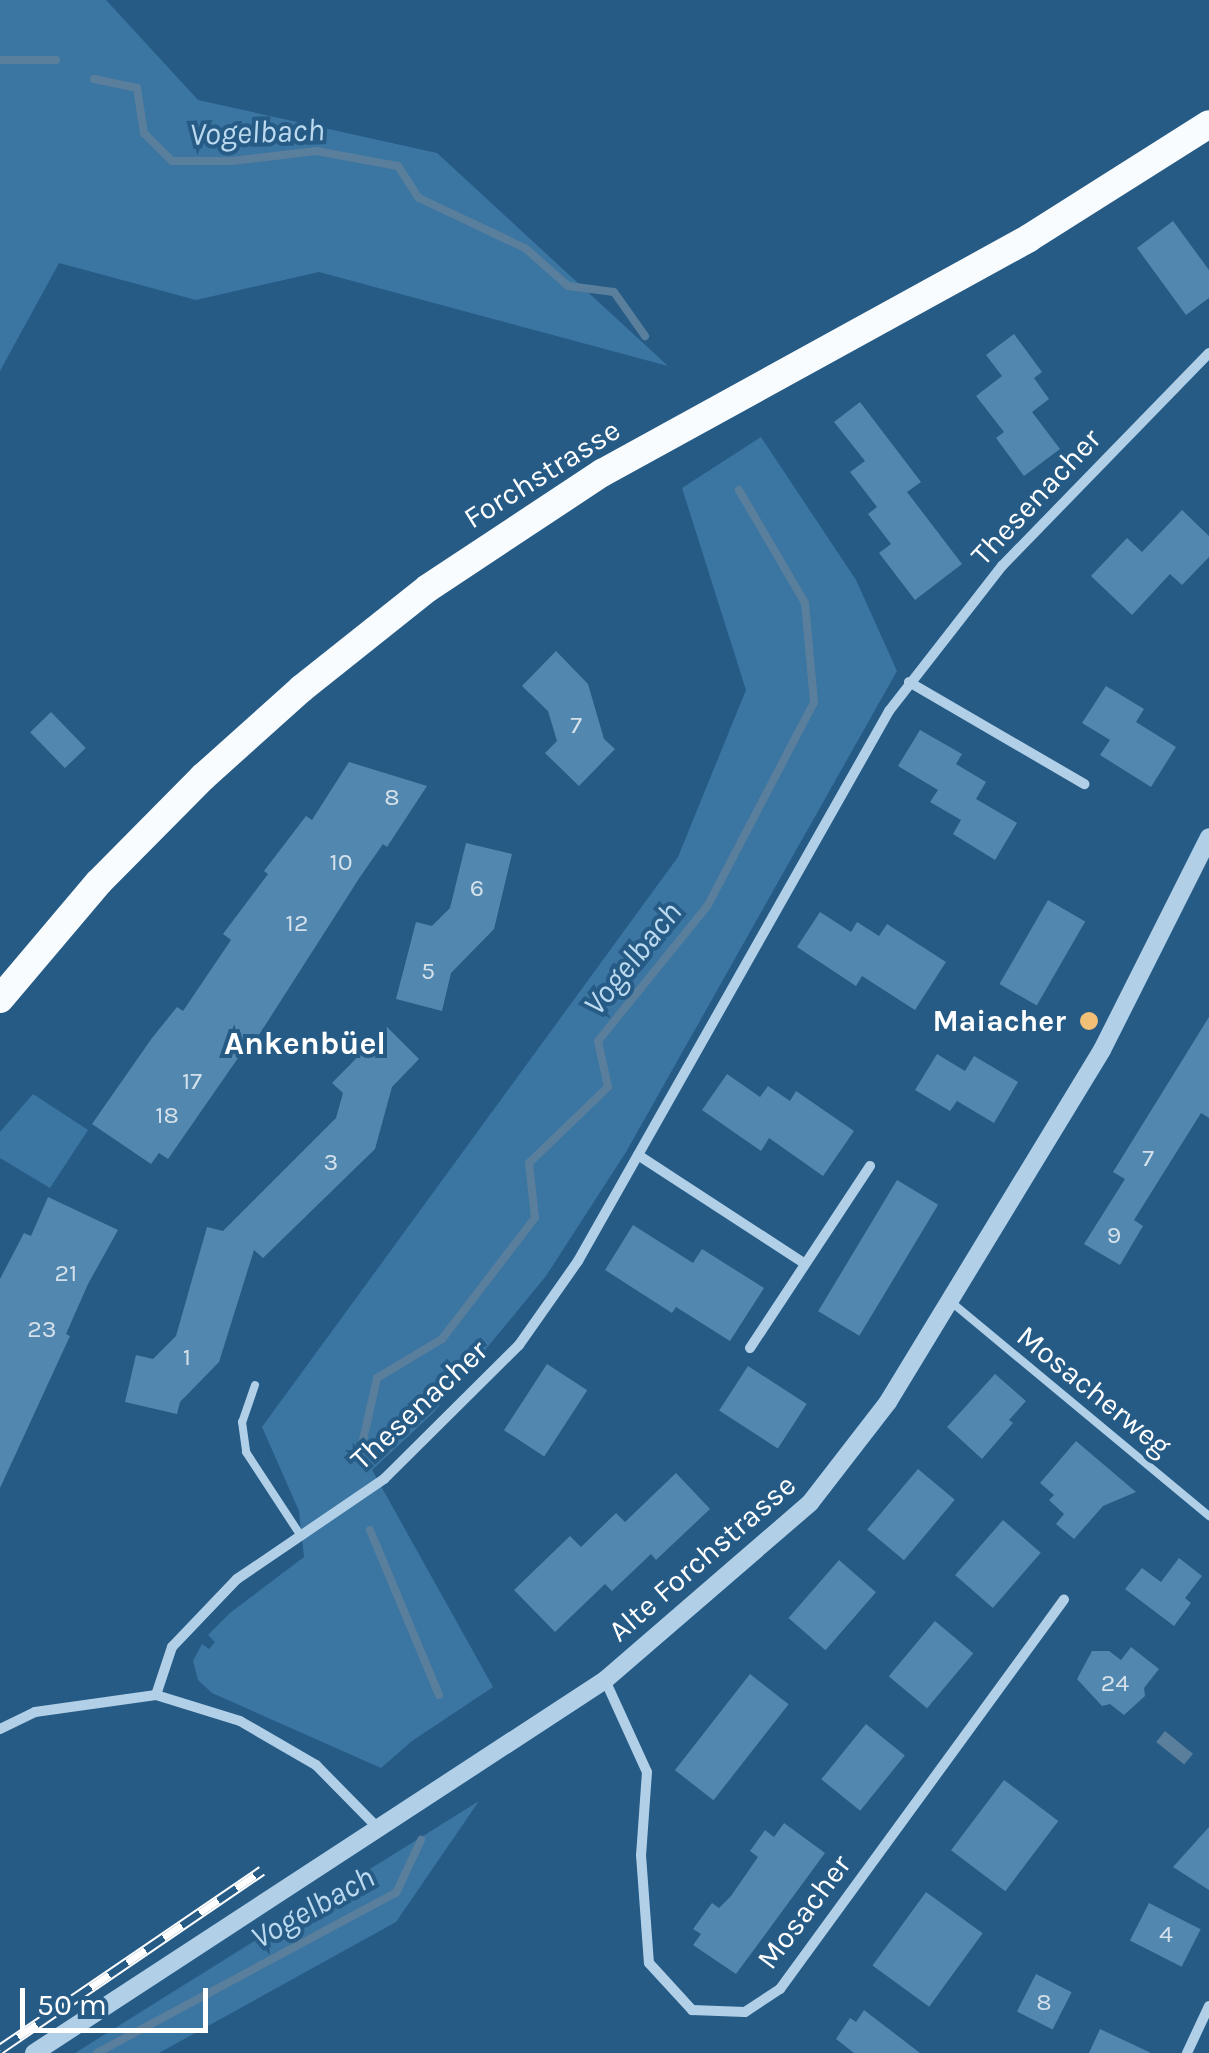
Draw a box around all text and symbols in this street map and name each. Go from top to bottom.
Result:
water label: Vogelbach [189,111,325,155]
street label: Forchstrasse [457,412,627,536]
street label: Thesenacher [963,421,1109,573]
house number: 7 [570,710,582,740]
house number: 8 [384,782,400,812]
house number: 10 [329,847,353,877]
house number: 6 [470,873,484,903]
water label: Vogelbach [576,894,690,1024]
house number: 12 [286,908,308,938]
house number: 5 [421,956,435,986]
place label: Maiacher [933,1003,1066,1039]
marker: Maiacher [1076,1008,1102,1034]
district label: Ankenbüel [224,1025,386,1063]
house number: 17 [182,1066,202,1096]
house number: 18 [155,1100,179,1130]
house number: 7 [1142,1143,1154,1173]
house number: 3 [324,1147,338,1177]
house number: 9 [1107,1220,1121,1250]
house number: 21 [55,1258,77,1288]
house number: 23 [27,1314,57,1344]
street label: Mosacherweg [1010,1318,1178,1464]
street label: Thesenacher [343,1332,495,1478]
house number: 1 [183,1342,191,1372]
street label: Alte Forchstrasse [601,1467,803,1649]
house number: 24 [1101,1668,1129,1698]
street label: Mosacher [749,1848,859,1976]
water label: Vogelbach [245,1858,381,1958]
house number: 4 [1159,1919,1173,1949]
scale bar [25,1968,212,2030]
text: 50 m [37,1987,107,2023]
house number: 8 [1036,1987,1052,2017]

